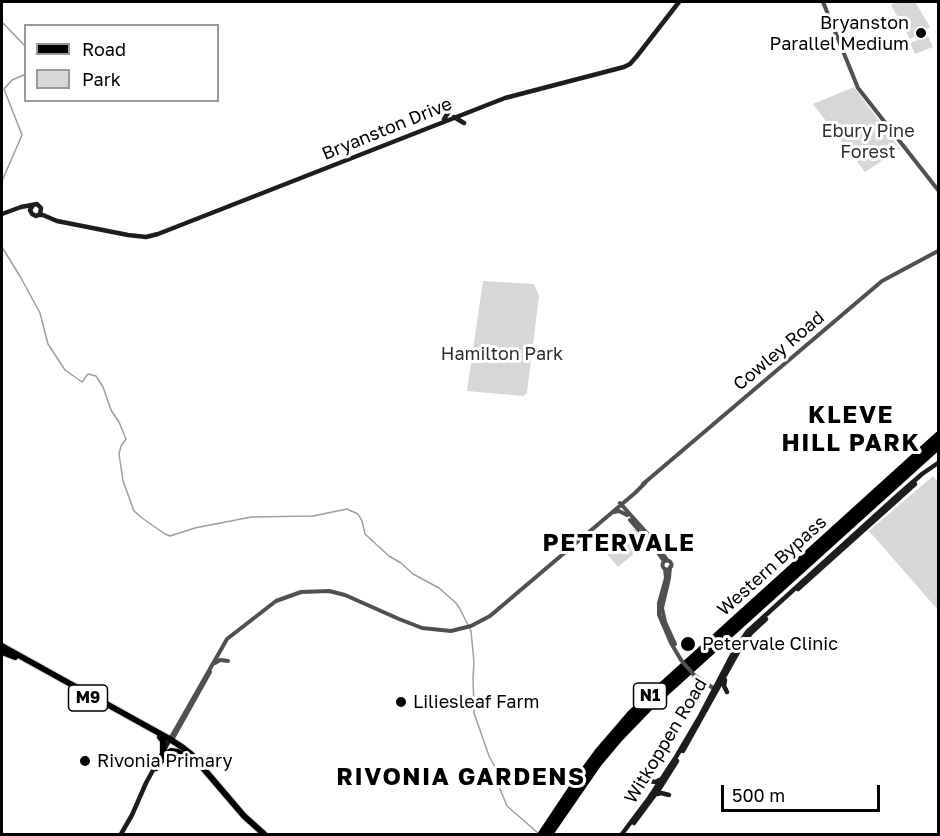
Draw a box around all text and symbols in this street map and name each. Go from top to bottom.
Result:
place label: Bryanston Parallel Medium [770,12,909,54]
legend [24,24,219,102]
marker: Bryanston Parallel Medium [914,26,928,40]
text: Road [82,38,126,60]
text: Park [82,68,121,90]
street label: Bryanston Drive [319,93,455,165]
park label: Ebury Pine Forest [821,120,915,162]
street label: Cowley Road [729,307,829,395]
park label: Hamilton Park [441,343,563,365]
district label: KLEVE HILL PARK [782,401,920,457]
street label: Western Bypass [713,511,831,621]
district label: PETERVALE [543,529,695,557]
place label: Petervale Clinic [702,633,838,655]
marker: Petervale Clinic [679,635,697,653]
street label: Witkoppen Road [620,675,712,807]
road number: N1 [634,683,666,709]
road number: M9 [68,685,107,711]
place label: Liliesleaf Farm [413,691,539,713]
marker: Liliesleaf Farm [394,695,408,709]
place label: Rivonia Primary [97,750,233,772]
marker: Rivonia Primary [78,754,92,768]
district label: RIVONIA GARDENS [336,763,586,791]
scale bar [724,773,883,811]
text: 500 m [732,784,785,806]

